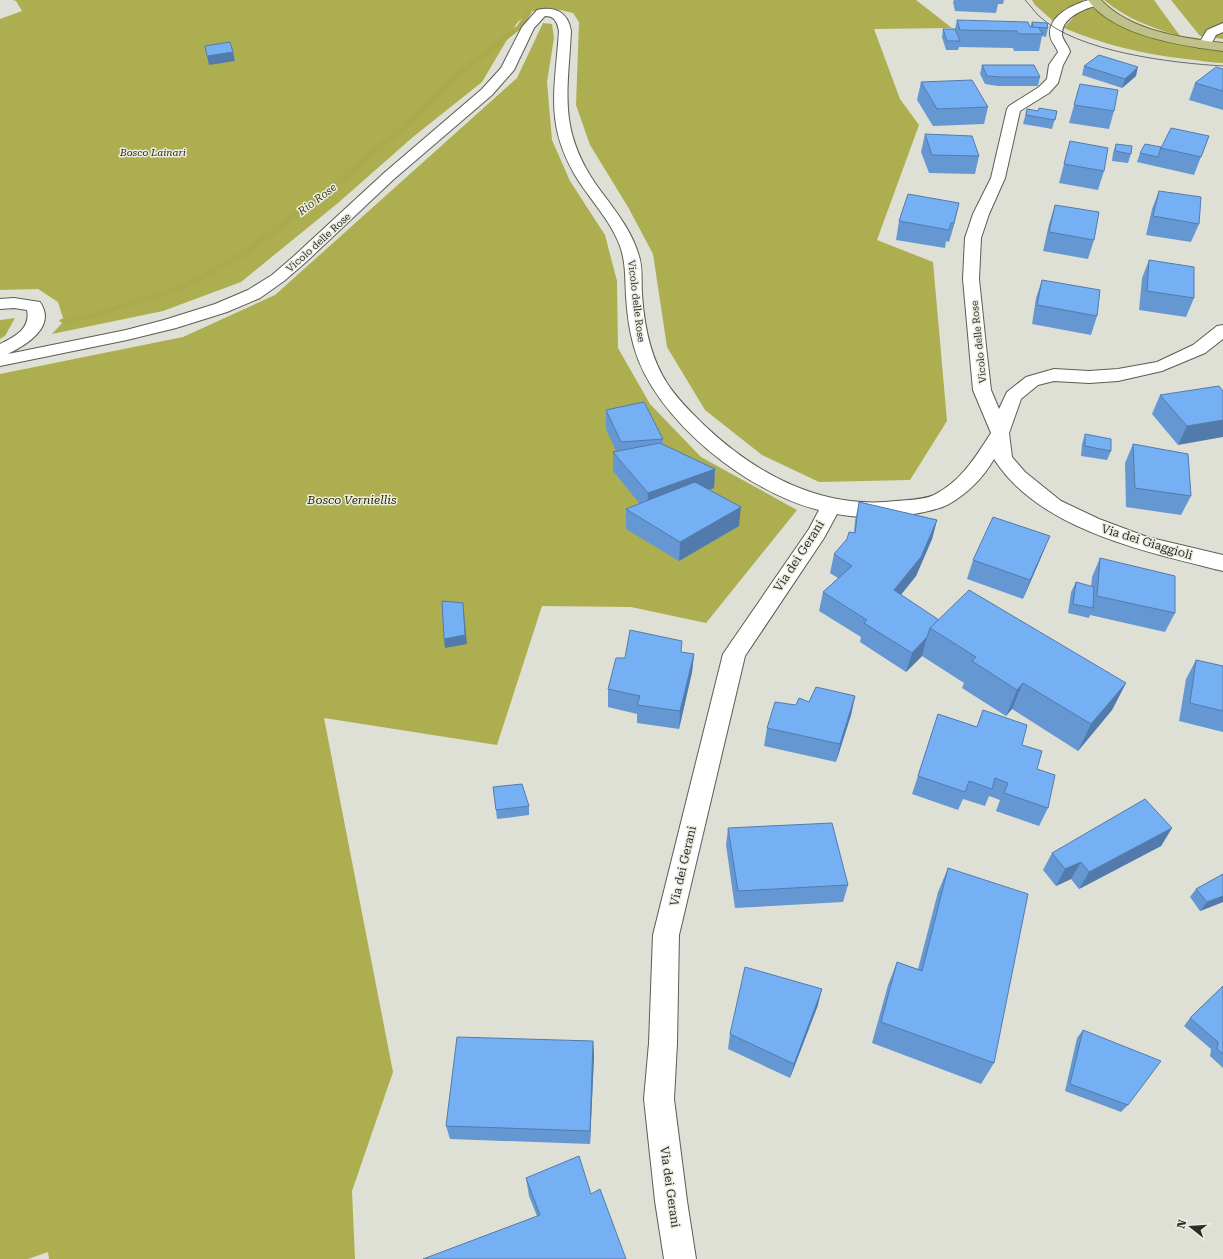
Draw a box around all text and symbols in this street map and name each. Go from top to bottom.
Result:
park label: Bosco Lainari [119,147,186,158]
water label: Rio Rose [295,180,339,219]
street label: Vicolo delle Rose [284,210,353,274]
street label: Vicolo delle Rose [626,259,647,343]
street label: Vicolo delle Rose [969,300,988,384]
park label: Bosco Verniellis [306,493,397,507]
street label: Via dei Gerani [771,518,827,594]
street label: Via dei Giaggioli [1100,521,1195,563]
street label: Via dei Gerani [667,824,699,908]
street label: Via dei Gerani [657,1145,683,1229]
north arrow [1171,1207,1211,1247]
text: N [1174,1218,1190,1230]

